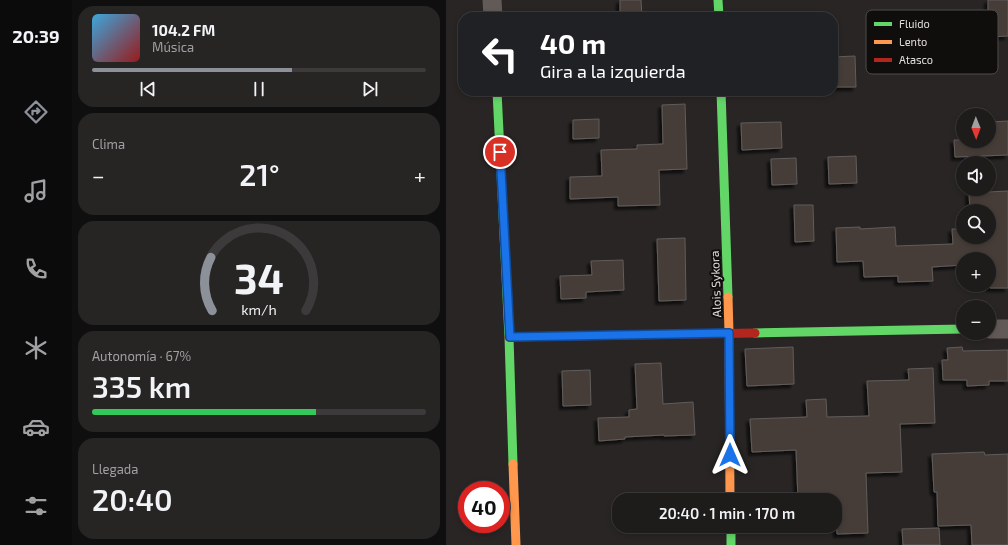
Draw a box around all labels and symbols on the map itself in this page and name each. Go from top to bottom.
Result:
legend [866,10,998,74]
text: Fluido [899,17,930,30]
text: Lento [899,35,927,48]
text: Atasco [899,53,933,66]
north arrow [956,108,996,148]
pin [483,135,517,169]
street label: Alois Sykora [707,250,723,318]
position arrow [709,434,751,476]
speed limit sign: 40 [458,481,510,533]

